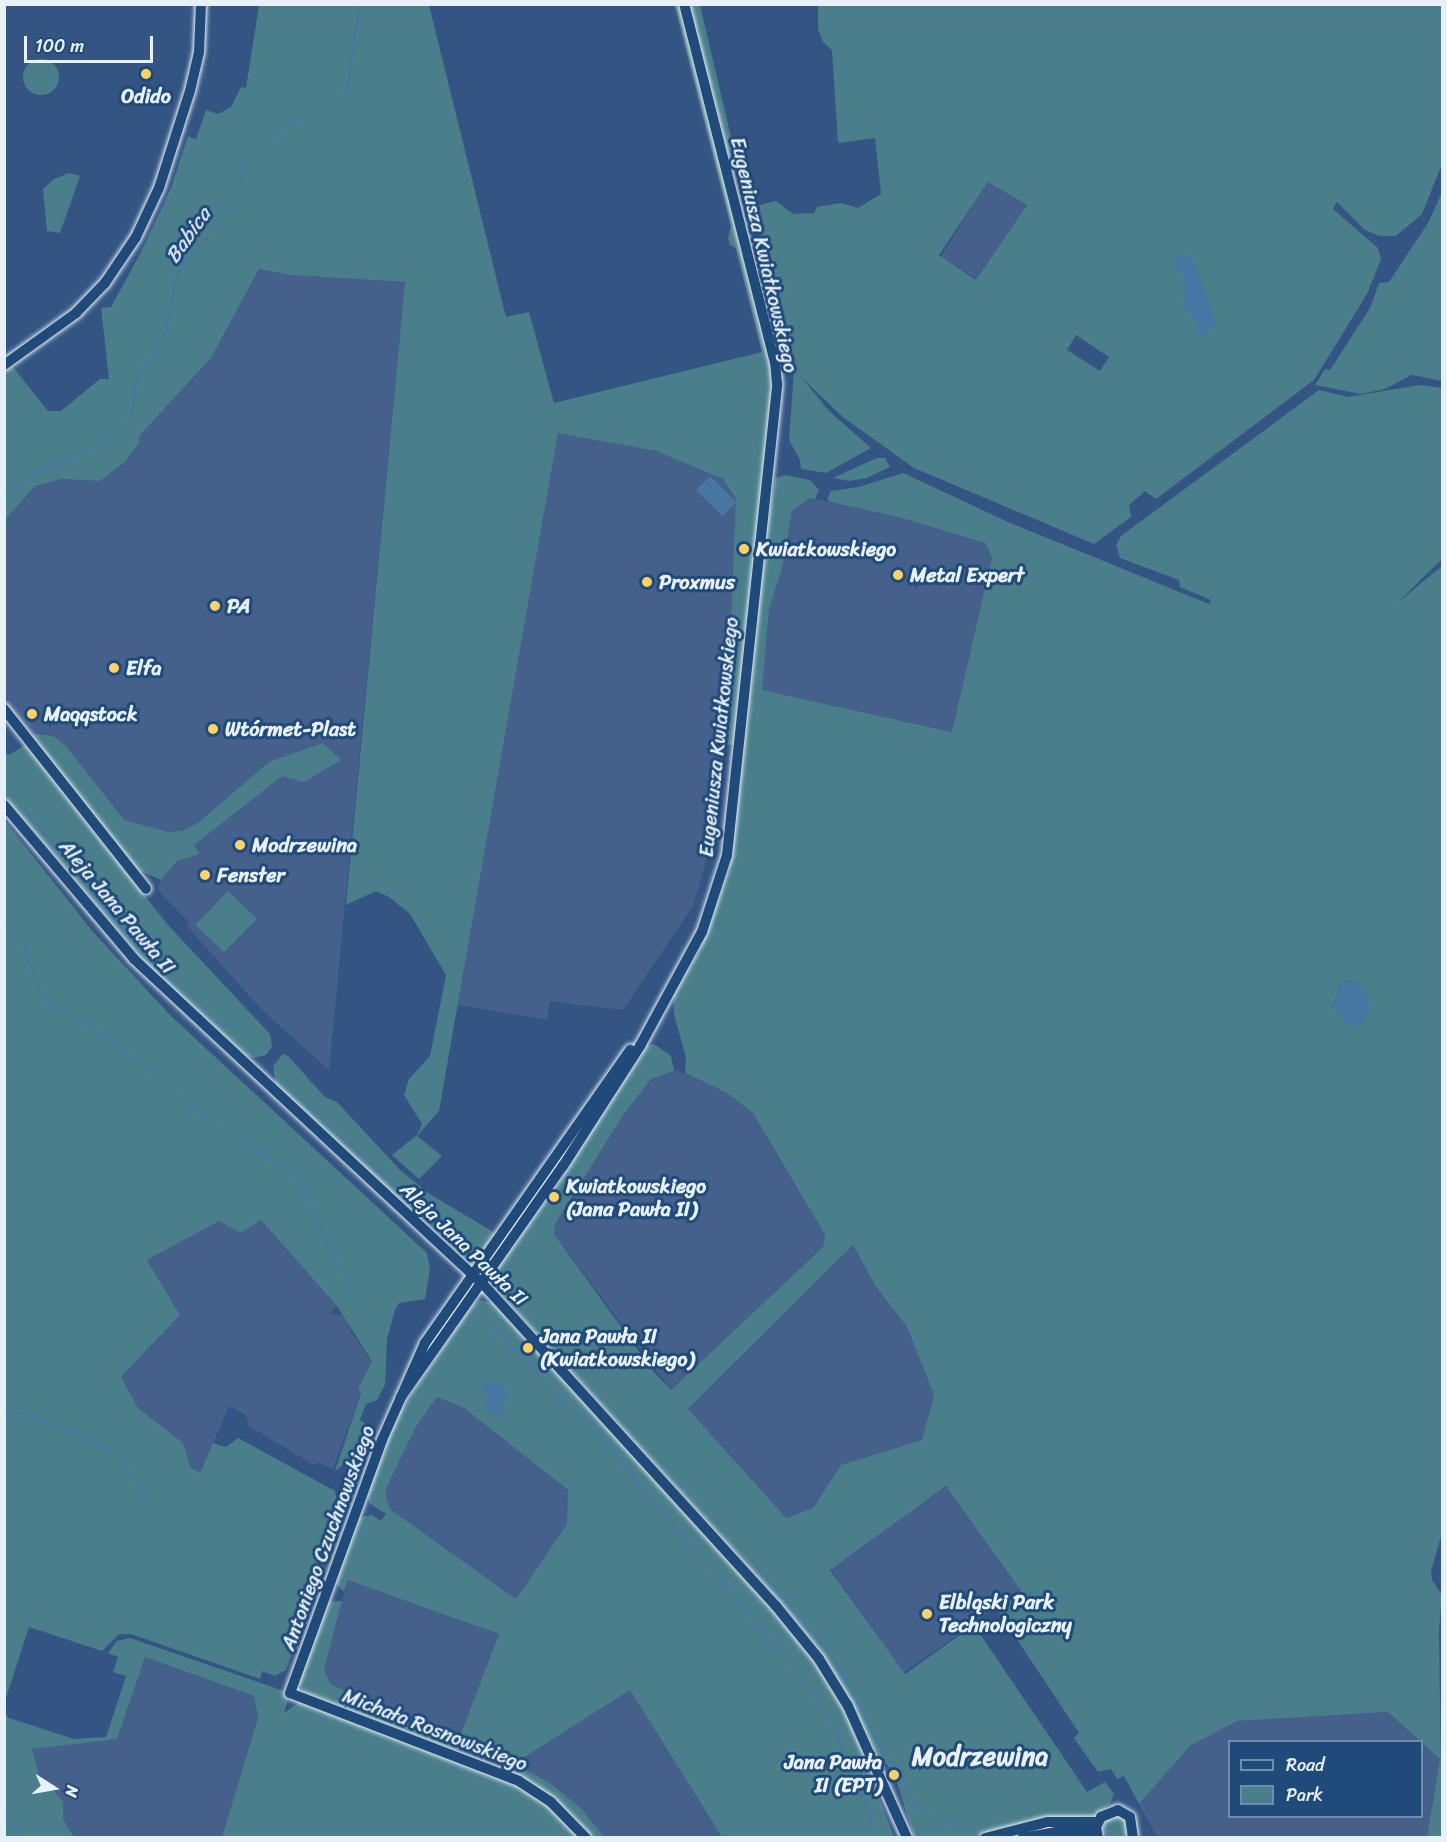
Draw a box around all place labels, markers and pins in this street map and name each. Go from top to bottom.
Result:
marker: Odido [139,67,153,81]
place label: Odido [121,84,171,108]
place label: Kwiatkowskiego [756,537,896,561]
marker: Kwiatkowskiego [737,542,751,556]
place label: Metal Expert [910,563,1025,587]
marker: Metal Expert [891,568,905,582]
place label: Proxmus [659,570,735,594]
marker: Proxmus [640,575,654,589]
place label: PA [227,594,250,618]
marker: PA [208,599,222,613]
place label: Elfa [126,656,162,680]
marker: Elfa [107,661,121,675]
place label: Maqqstock [44,702,138,726]
marker: Maqqstock [25,707,39,721]
place label: Wtórmet-Plast [225,717,356,741]
marker: Wtórmet-Plast [206,722,220,736]
place label: Modrzewina [252,833,357,857]
marker: Modrzewina [233,838,247,852]
place label: Fenster [217,863,285,887]
marker: Fenster [198,868,212,882]
place label: Kwiatkowskiego (Jana Pawła II) [566,1174,706,1221]
marker: Kwiatkowskiego (Jana Pawła II) [547,1190,561,1204]
place label: Jana Pawła II (Kwiatkowskiego) [540,1324,694,1371]
marker: Jana Pawła II (Kwiatkowskiego) [521,1341,535,1355]
place label: Elbląski Park Technologiczny [939,1590,1072,1637]
marker: Elbląski Park Technologiczny [920,1607,934,1621]
place label: Jana Pawła II (EPT) [784,1751,882,1798]
marker: Jana Pawła II (EPT) [887,1768,901,1782]

